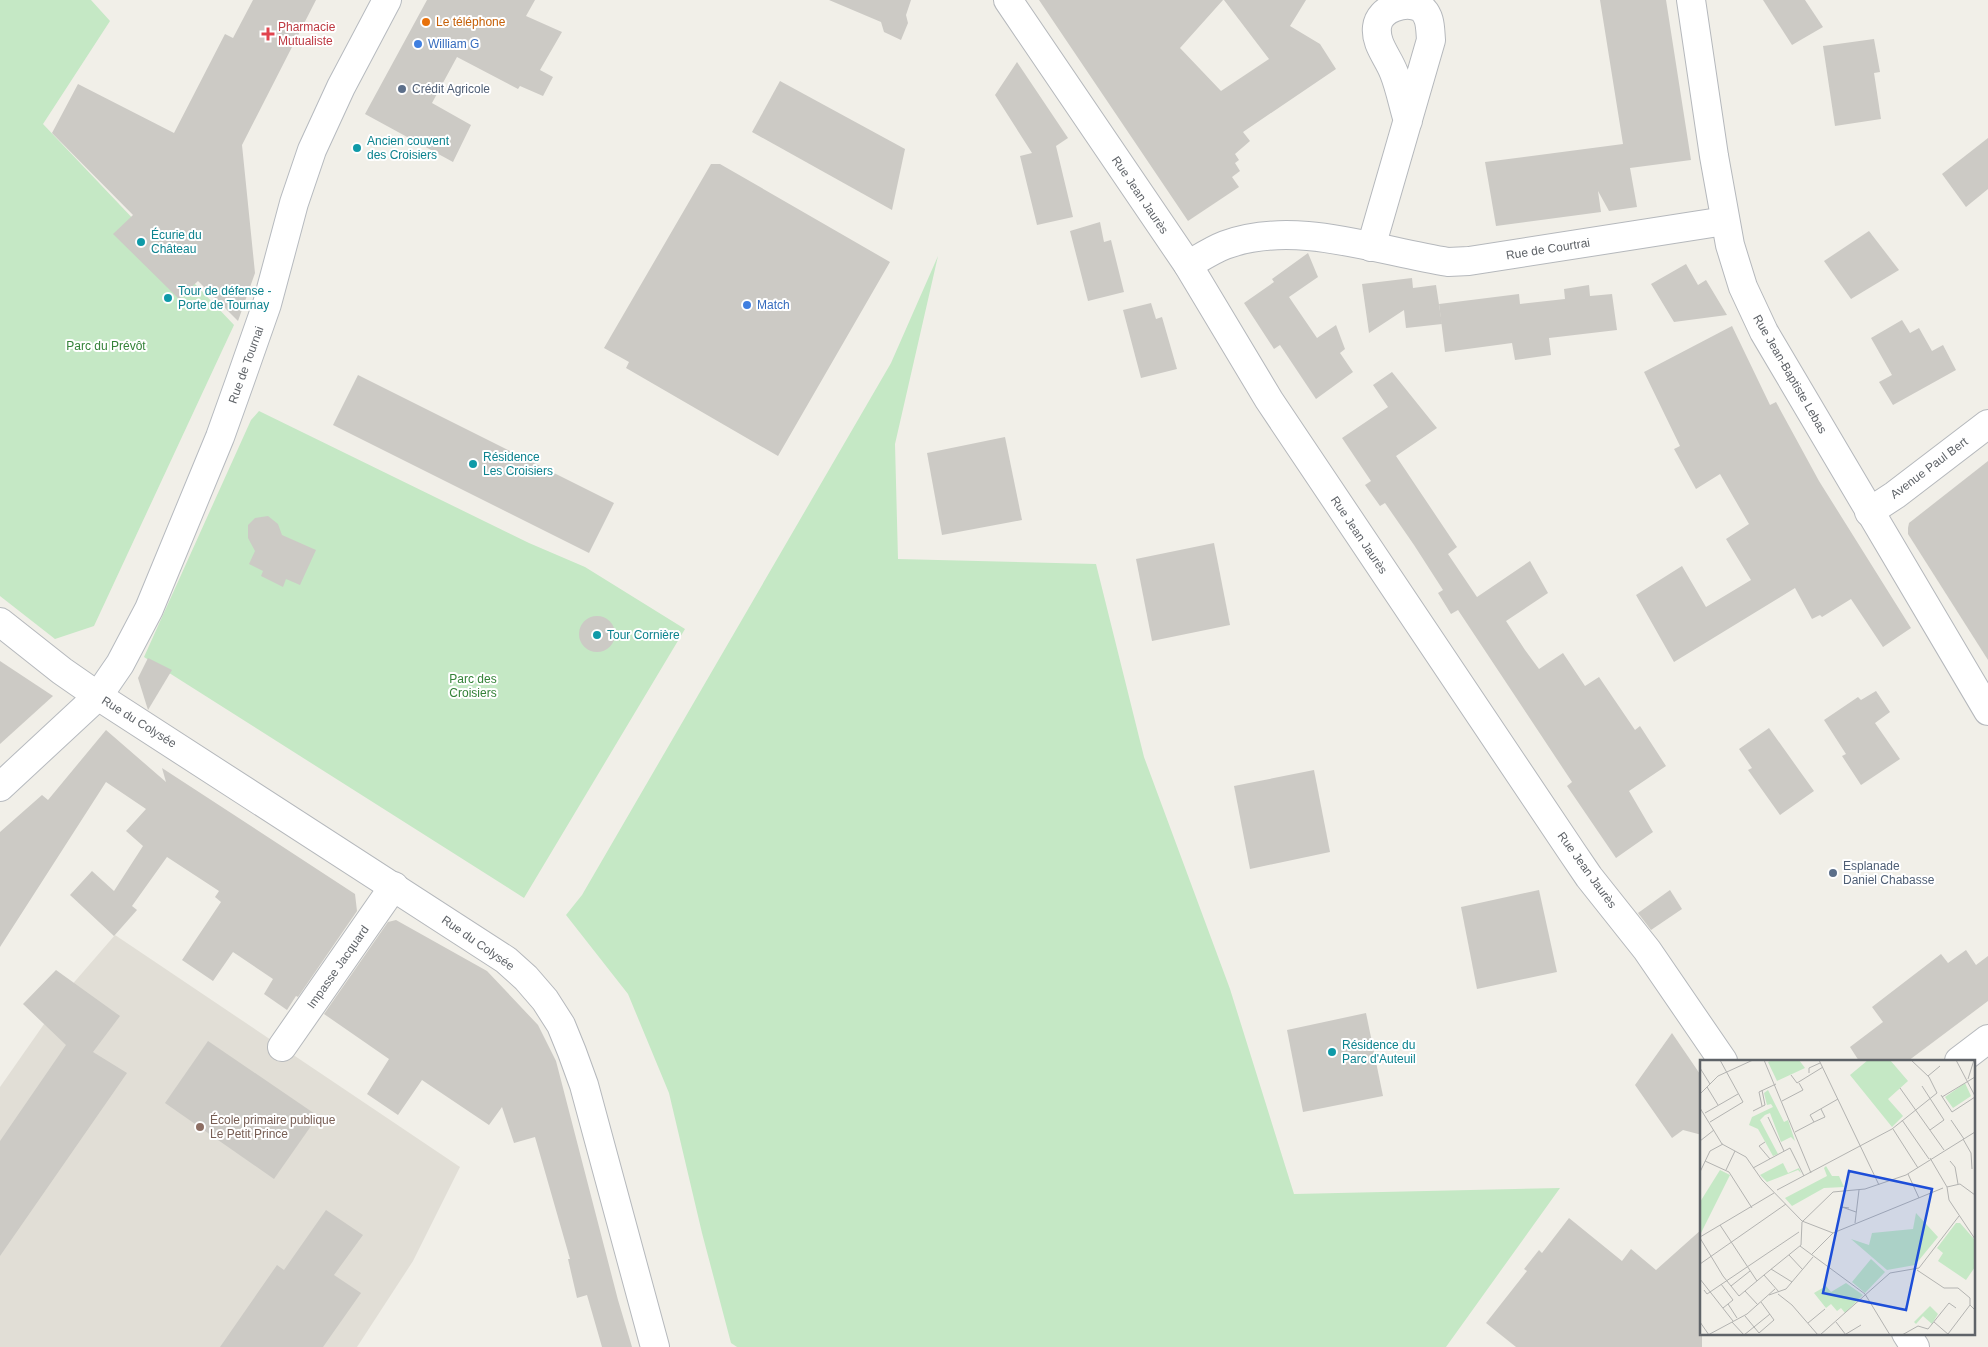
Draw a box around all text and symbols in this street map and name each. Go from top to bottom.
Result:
place label: Le téléphone [436,15,506,29]
marker: Le téléphone [420,16,432,28]
place label: Pharmacie Mutualiste [278,20,336,48]
marker: Pharmacie Mutualiste [262,28,274,40]
place label: William G [428,37,479,51]
marker: William G [412,38,424,50]
place label: Crédit Agricole [412,82,490,96]
marker: Crédit Agricole [396,83,408,95]
place label: Ancien couvent des Croisiers [367,134,450,162]
marker: Ancien couvent des Croisiers [351,142,363,154]
street label: Rue Jean Jaurès [1109,153,1171,237]
place label: Écurie du Château [151,227,202,256]
street label: Rue de Courtrai [1505,235,1591,263]
marker: Écurie du Château [135,236,147,248]
place label: Tour de défense - Porte de Tournay [178,284,271,312]
marker: Tour de défense - Porte de Tournay [162,292,174,304]
place label: Match [757,298,790,312]
marker: Match [741,299,753,311]
street label: Rue Jean-Baptiste Lebas [1750,312,1830,436]
street label: Rue de Tournai [226,324,266,406]
park label: Parc du Prévôt [66,339,146,353]
street label: Avenue Paul Bert [1888,434,1971,502]
place label: Résidence Les Croisiers [483,450,553,478]
marker: Résidence Les Croisiers [467,458,479,470]
street label: Rue Jean Jaurès [1328,493,1390,577]
place label: Tour Cornière [607,628,680,642]
marker: Tour Cornière [591,629,603,641]
park label: Parc des Croisiers [449,672,497,700]
street label: Rue du Colysée [99,693,179,751]
street label: Rue Jean Jaurès [1555,829,1619,911]
place label: Esplanade Daniel Chabasse [1843,859,1935,887]
marker: Esplanade Daniel Chabasse [1827,867,1839,879]
street label: Rue du Colysée [439,913,517,973]
street label: Impasse Jacquard [304,923,372,1011]
place label: Résidence du Parc d'Auteuil [1342,1038,1416,1066]
marker: Résidence du Parc d'Auteuil [1326,1046,1338,1058]
inset map [1700,1060,1976,1334]
place label: École primaire publique Le Petit Prince [210,1112,336,1141]
marker: École primaire publique Le Petit Prince [194,1121,206,1133]

